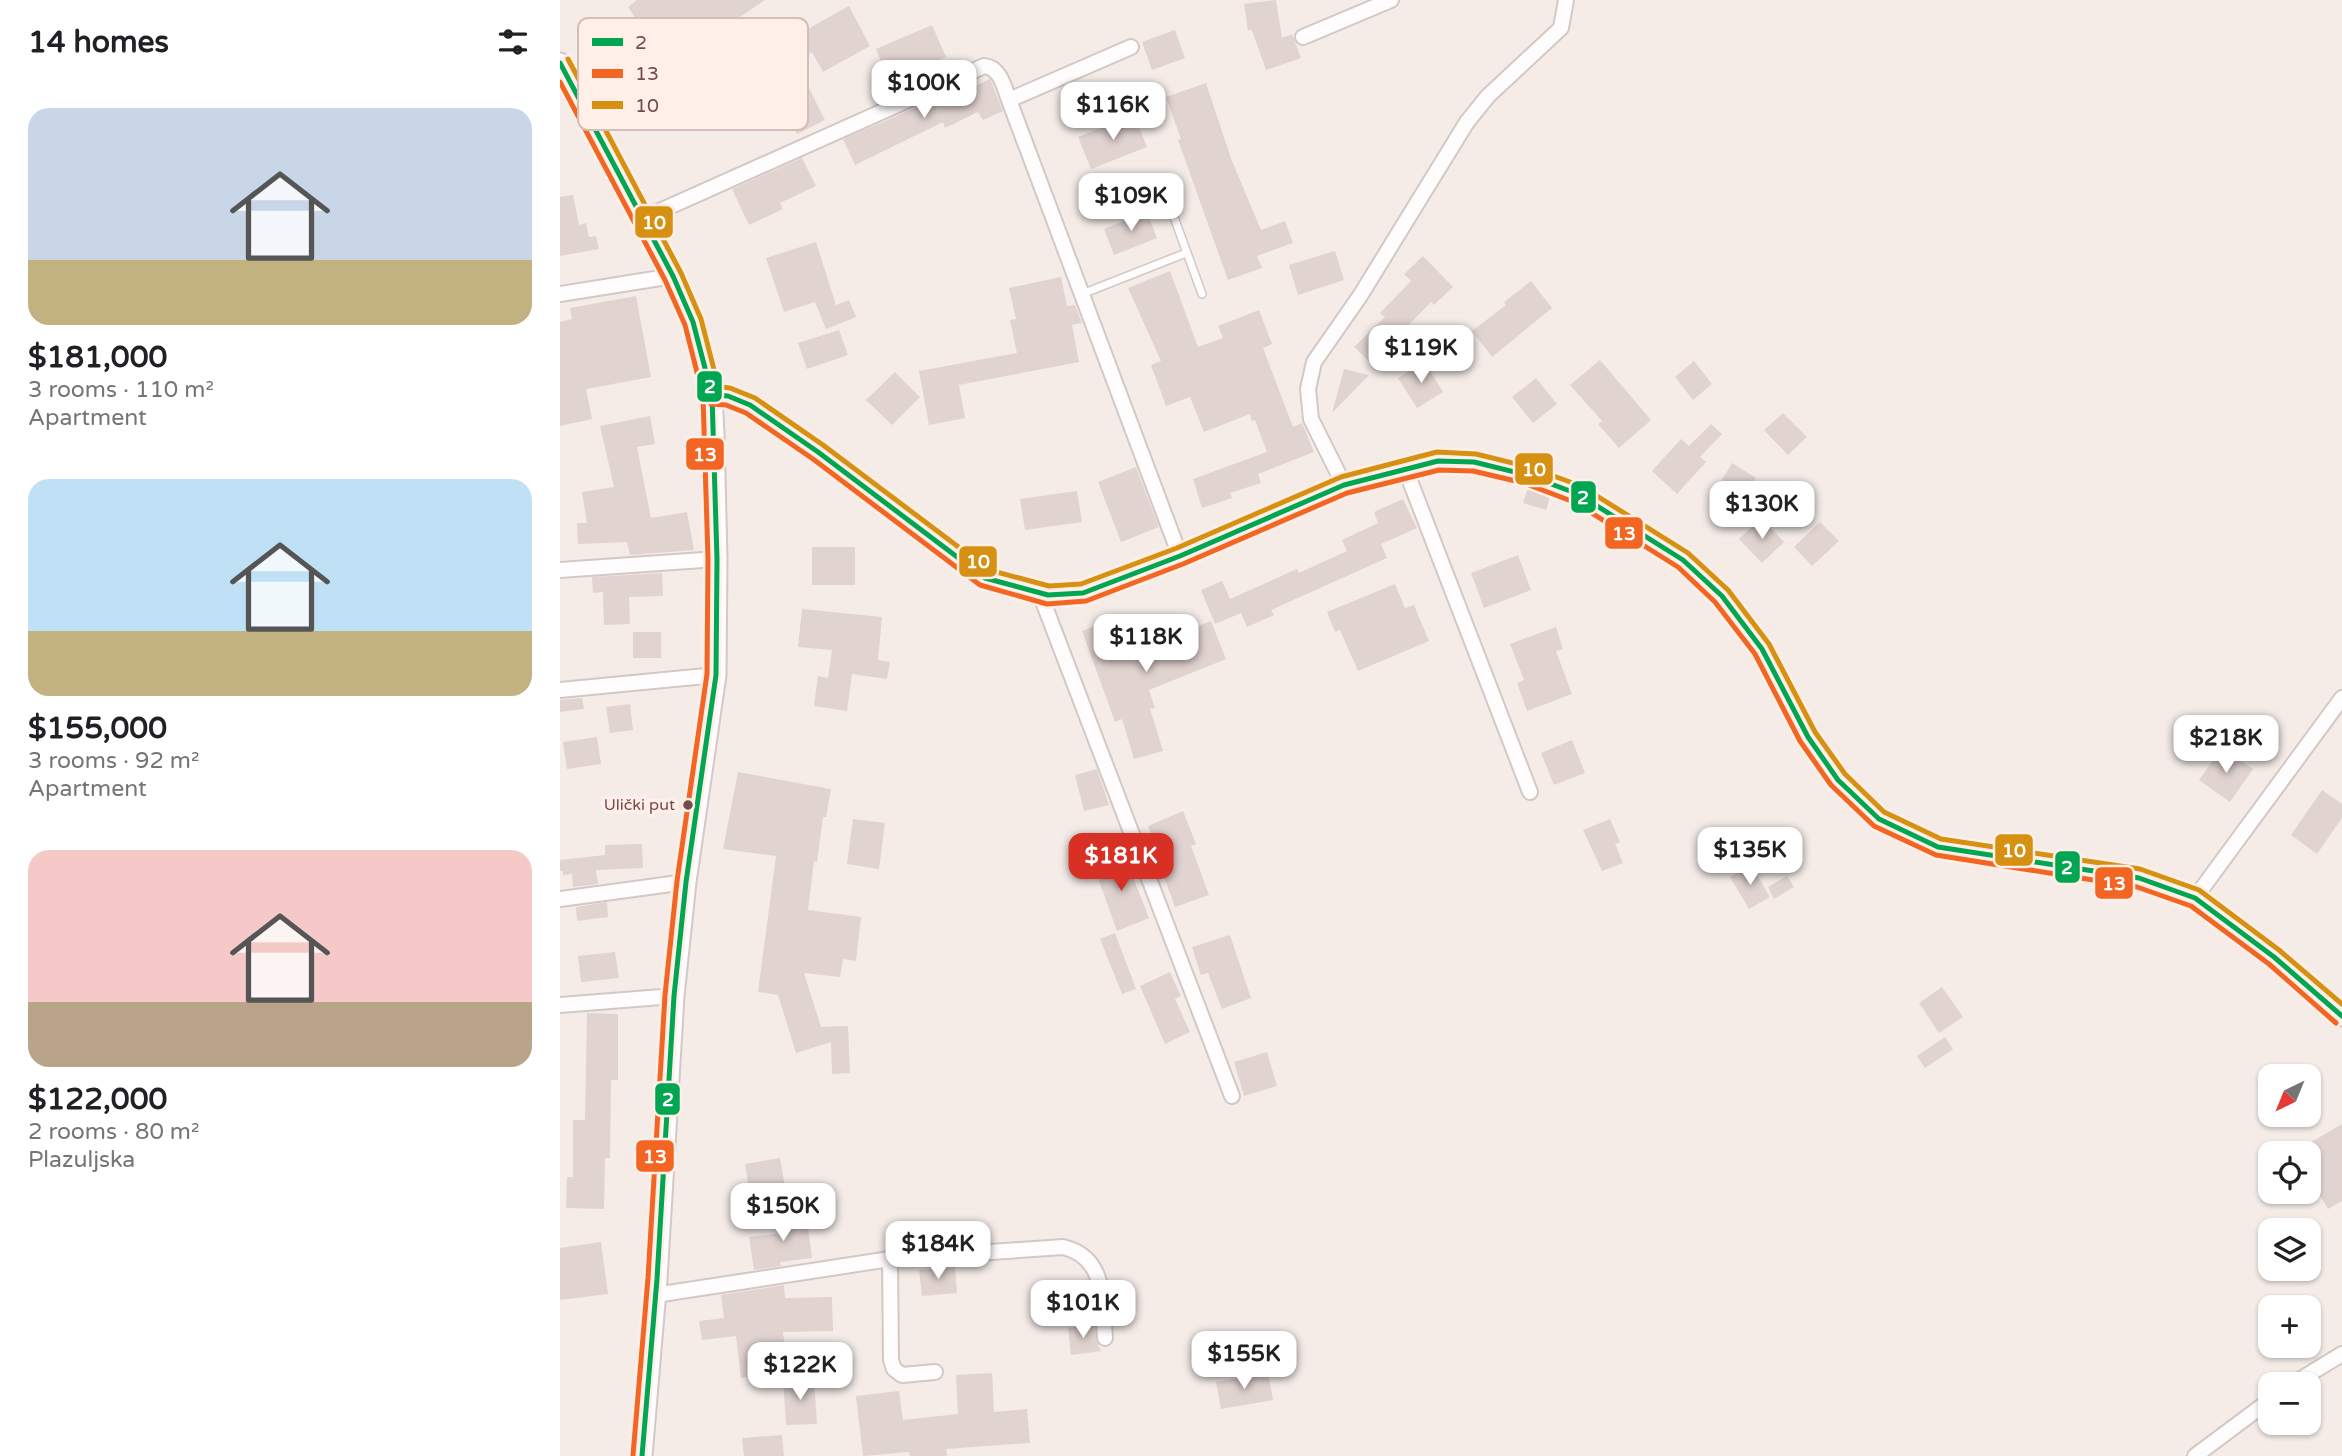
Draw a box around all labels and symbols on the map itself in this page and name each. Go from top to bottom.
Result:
legend [578,18,808,130]
text: 2 [635,32,647,54]
pin: $100K [875,60,973,120]
text: 13 [635,63,659,85]
pin: $116K [1064,82,1162,142]
text: 10 [635,95,659,117]
pin: $109K [1082,174,1180,233]
line badge: 10 [634,205,674,239]
text: 10 [642,212,666,234]
pin: $119K [1372,326,1470,385]
line badge: 2 [696,370,723,403]
text: 2 [704,376,716,398]
line badge: 13 [685,437,725,471]
text: 13 [693,444,717,466]
line badge: 10 [1514,452,1554,486]
text: 10 [1522,459,1546,481]
line badge: 2 [1570,480,1597,514]
pin: $130K [1713,482,1811,541]
text: 2 [1577,487,1589,509]
line badge: 13 [1604,516,1644,550]
text: 13 [1612,523,1636,545]
line badge: 10 [958,545,998,578]
text: 10 [966,551,990,573]
pin: $118K [1097,614,1195,674]
pin: $218K [2177,716,2275,775]
place label: Ulički put [604,795,675,815]
marker: Ulički put [681,798,695,812]
pin: $135K [1701,828,1799,887]
line badge: 10 [1994,833,2034,867]
pin: $181K [1072,834,1170,893]
text: 10 [2002,840,2026,862]
line badge: 2 [2054,850,2081,884]
text: 2 [2061,857,2073,879]
line badge: 13 [2094,866,2134,900]
text: 13 [2102,873,2126,895]
north arrow [2258,1064,2320,1127]
line badge: 2 [654,1082,681,1116]
text: 2 [662,1089,674,1111]
line badge: 13 [635,1139,675,1173]
text: 13 [643,1146,667,1168]
pin: $150K [734,1184,832,1243]
pin: $184K [889,1222,987,1281]
pin: $101K [1034,1280,1132,1340]
pin: $155K [1195,1332,1293,1391]
pin: $122K [751,1342,849,1402]

